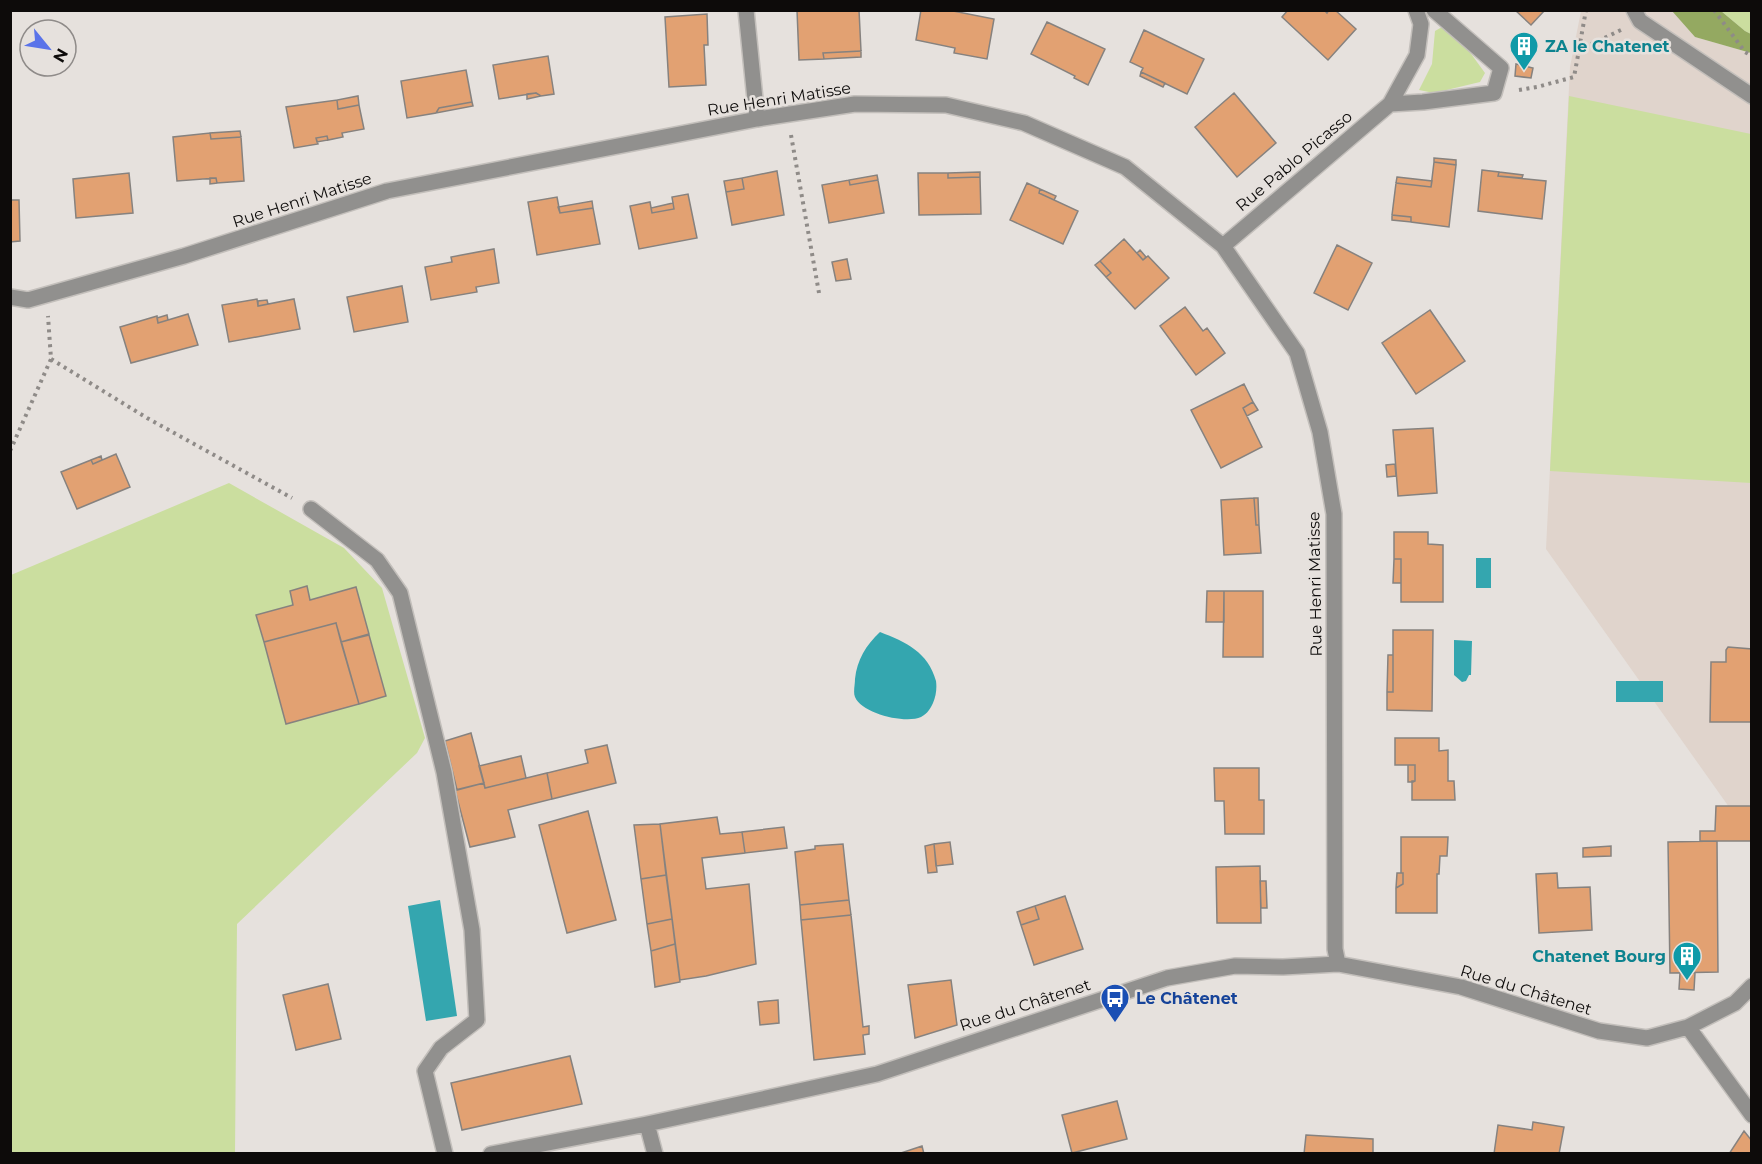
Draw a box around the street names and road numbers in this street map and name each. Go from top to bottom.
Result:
street label: Rue Henri Matisse [706,78,852,120]
street label: Rue Pablo Picasso [1232,107,1356,215]
street label: Rue Henri Matisse [230,169,374,231]
street label: Rue Henri Matisse [1304,511,1326,657]
street label: Rue du Châtenet [1458,961,1594,1019]
street label: Rue du Châtenet [957,975,1093,1035]

